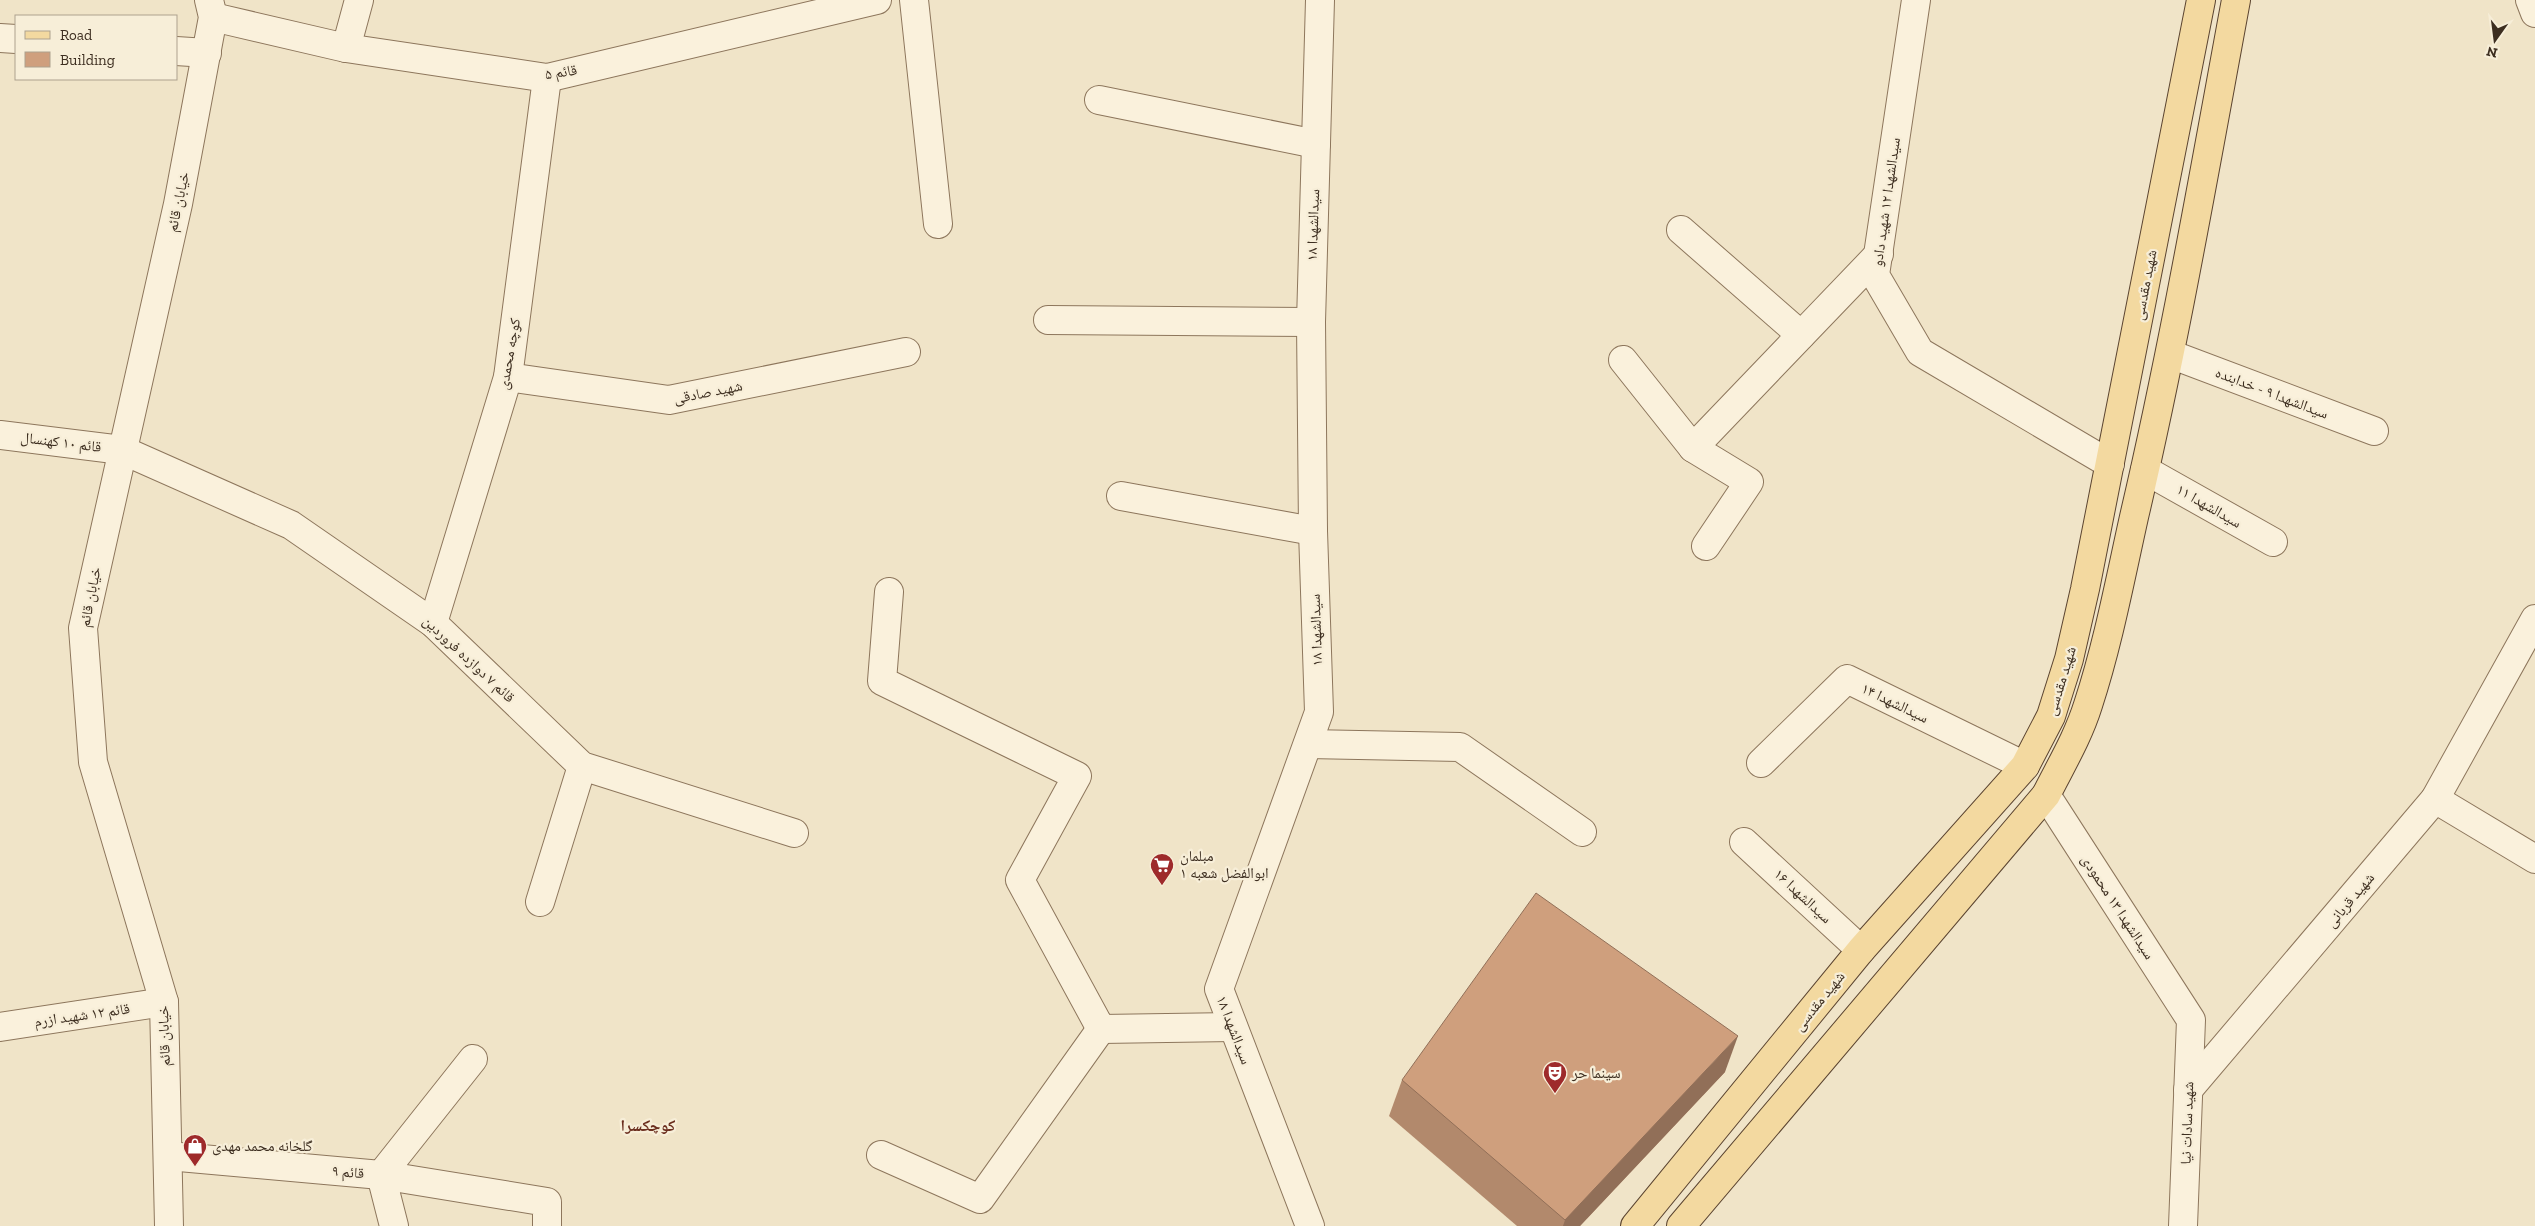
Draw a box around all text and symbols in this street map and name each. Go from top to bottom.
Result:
legend [15,15,178,80]
north arrow [2470,15,2520,65]
text: Road [60,26,93,44]
text: N [2484,43,2499,62]
text: Building [60,51,115,69]
street label: قائم ۵ [544,61,579,84]
street label: سیدالشهدا ۱۲ شهید دادو [1868,136,1904,268]
street label: خیابان قائم [163,170,194,234]
street label: سیدالشهدا ۱۸ [1303,188,1323,261]
street label: شهید مقدسی [2129,248,2162,322]
street label: کوچه محمدی [494,317,525,391]
street label: سیدالشهدا ۹ - خدابنده [2213,363,2331,423]
street label: شهید صادقی [672,376,744,408]
street label: قائم ۱۰ کهنسال [19,428,103,457]
street label: سیدالشهدا ۱۱ [2173,480,2245,532]
street label: خیابان قائم [75,565,106,629]
street label: سیدالشهدا ۱۸ [1306,593,1326,666]
street label: قائم ۷ دوازده فروردین [419,612,519,707]
street label: شهید مقدسی [2042,644,2081,718]
street label: سیدالشهدا ۱۴ [1859,679,1932,727]
place label: مبلمان ابوالفضل شعبه ۱ [1180,847,1269,883]
street label: سیدالشهدا ۱۳ محمودی [2077,851,2159,963]
supermarket icon: مبلمان ابوالفضل شعبه ۱ [1149,852,1175,886]
street label: سیدالشهدا ۱۶ [1770,865,1836,927]
street label: شهید قربانی [2322,869,2379,932]
street label: شهید مقدسی [1790,967,1849,1035]
street label: سیدالشهدا ۱۸ [1213,993,1255,1067]
street label: قائم ۱۲ شهید ازرم [33,999,131,1032]
street label: خیابان قائم [154,1005,175,1067]
theatre icon: سینما حر [1542,1060,1568,1094]
place label: سینما حر [1571,1064,1621,1082]
street label: شهید سادات نیا [2177,1081,2197,1165]
district label: کوچکسرا [621,1116,675,1135]
shop icon: گلخانه محمد مهدی [182,1133,208,1167]
place label: گلخانه محمد مهدی [212,1137,313,1156]
street label: قائم ۹ [331,1162,365,1183]

